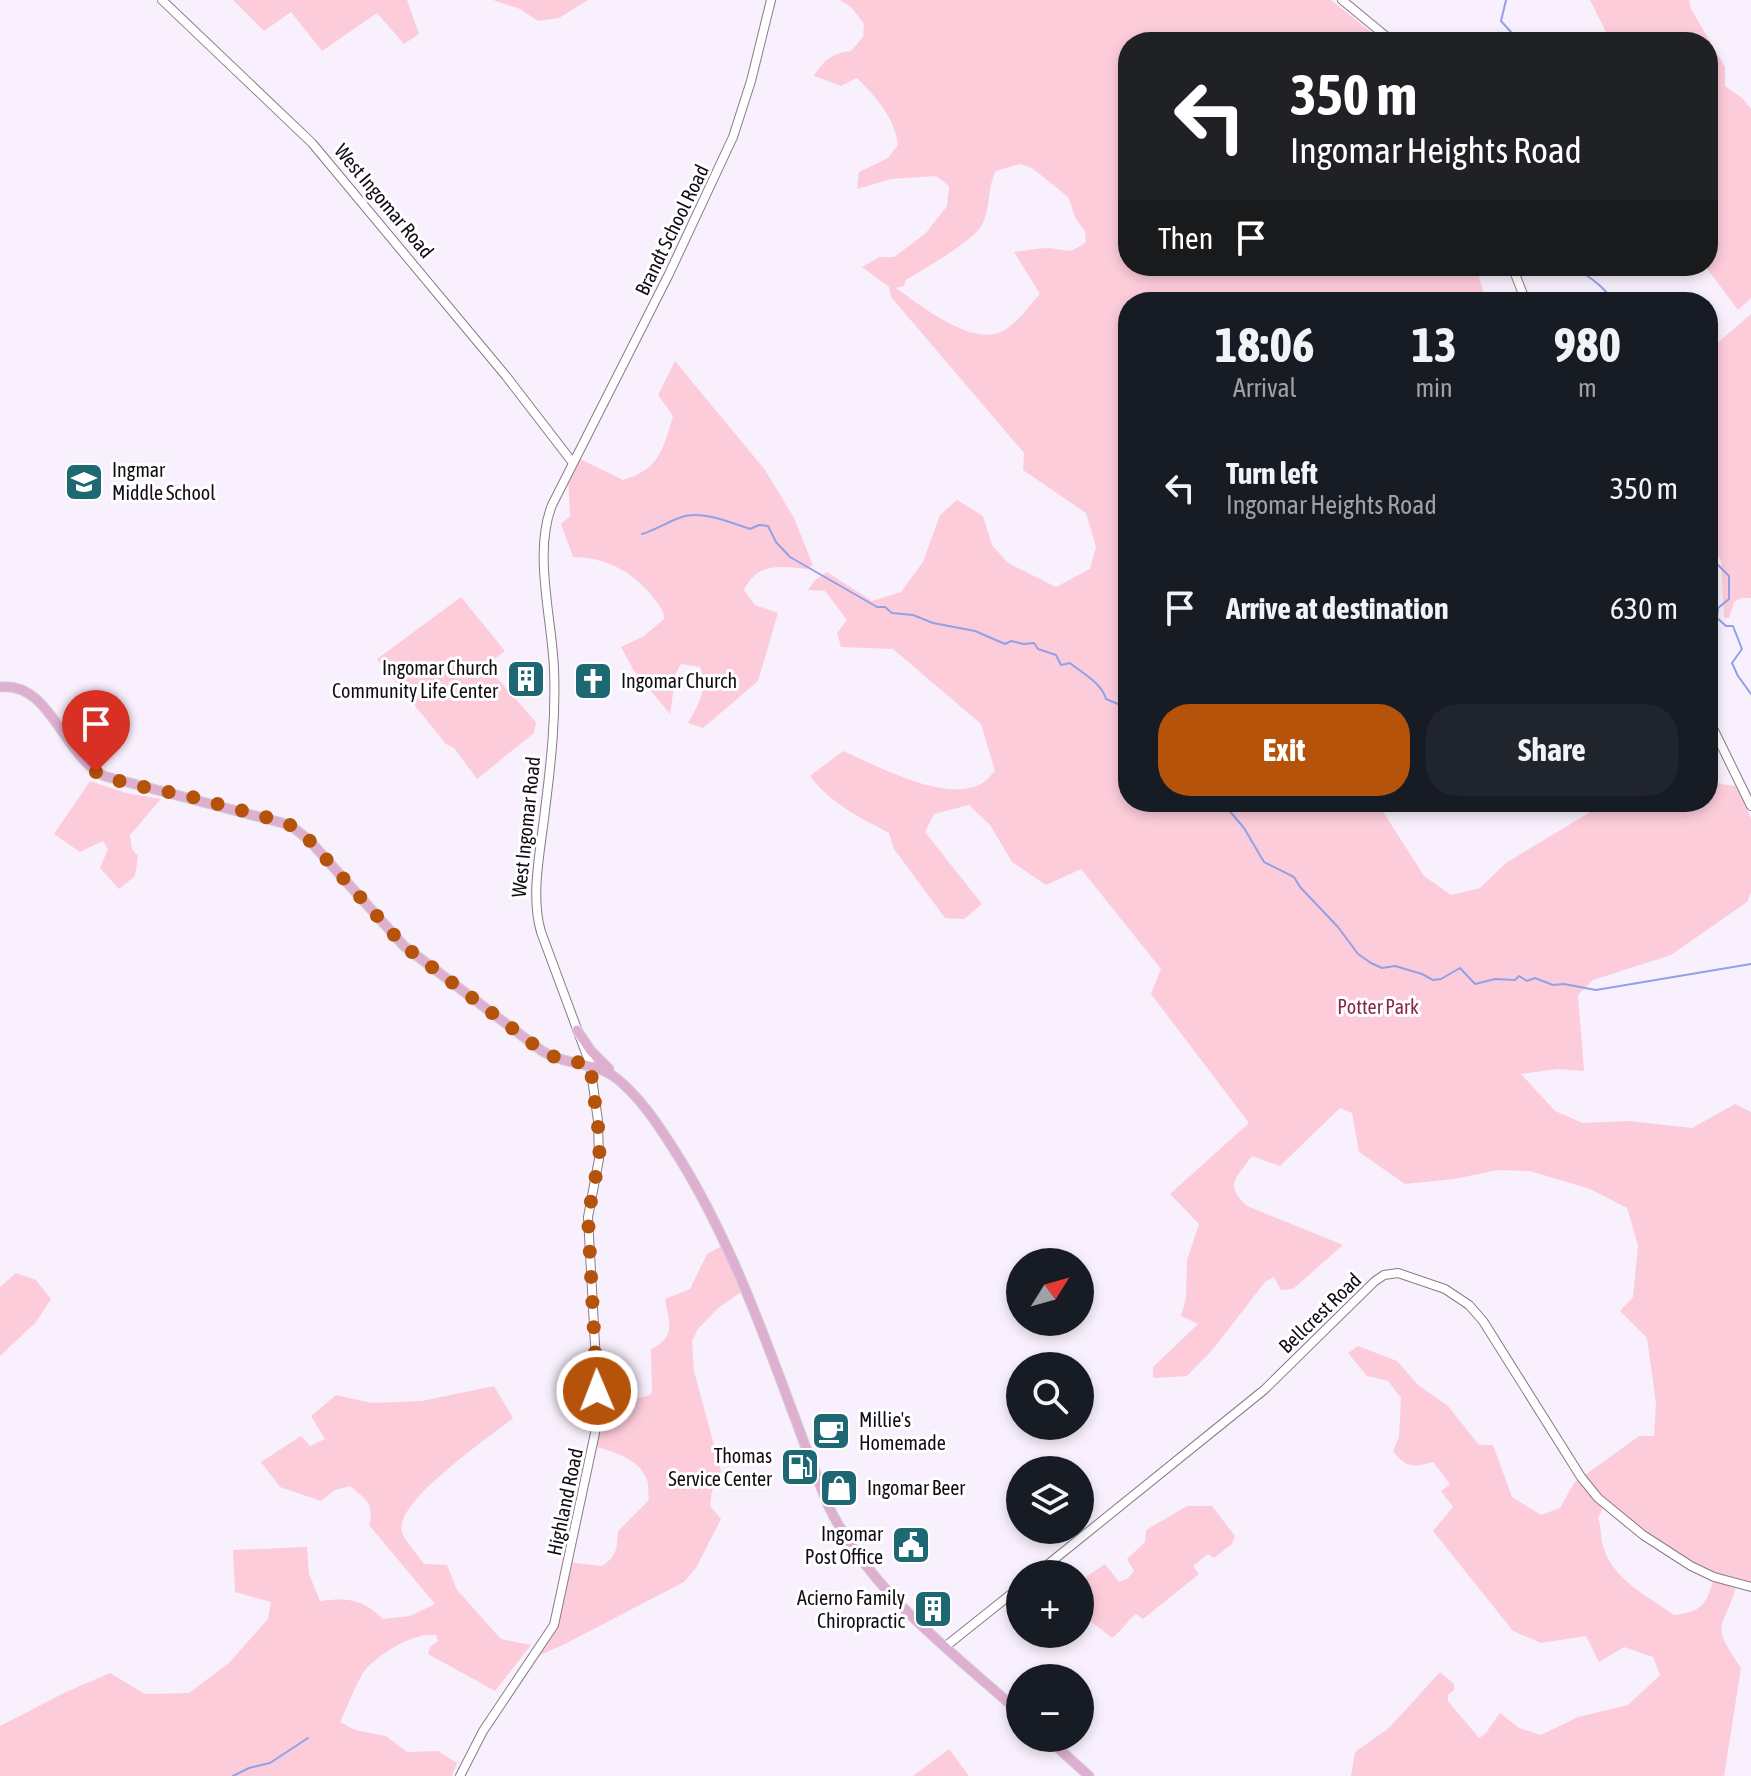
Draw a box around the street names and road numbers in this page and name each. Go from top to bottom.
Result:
street label: West Ingomar Road [330,139,439,262]
street label: Brandt School Road [630,161,713,299]
street label: West Ingomar Road [507,755,544,898]
street label: Bellcrest Road [1274,1268,1365,1357]
street label: Highland Road [542,1446,587,1558]

